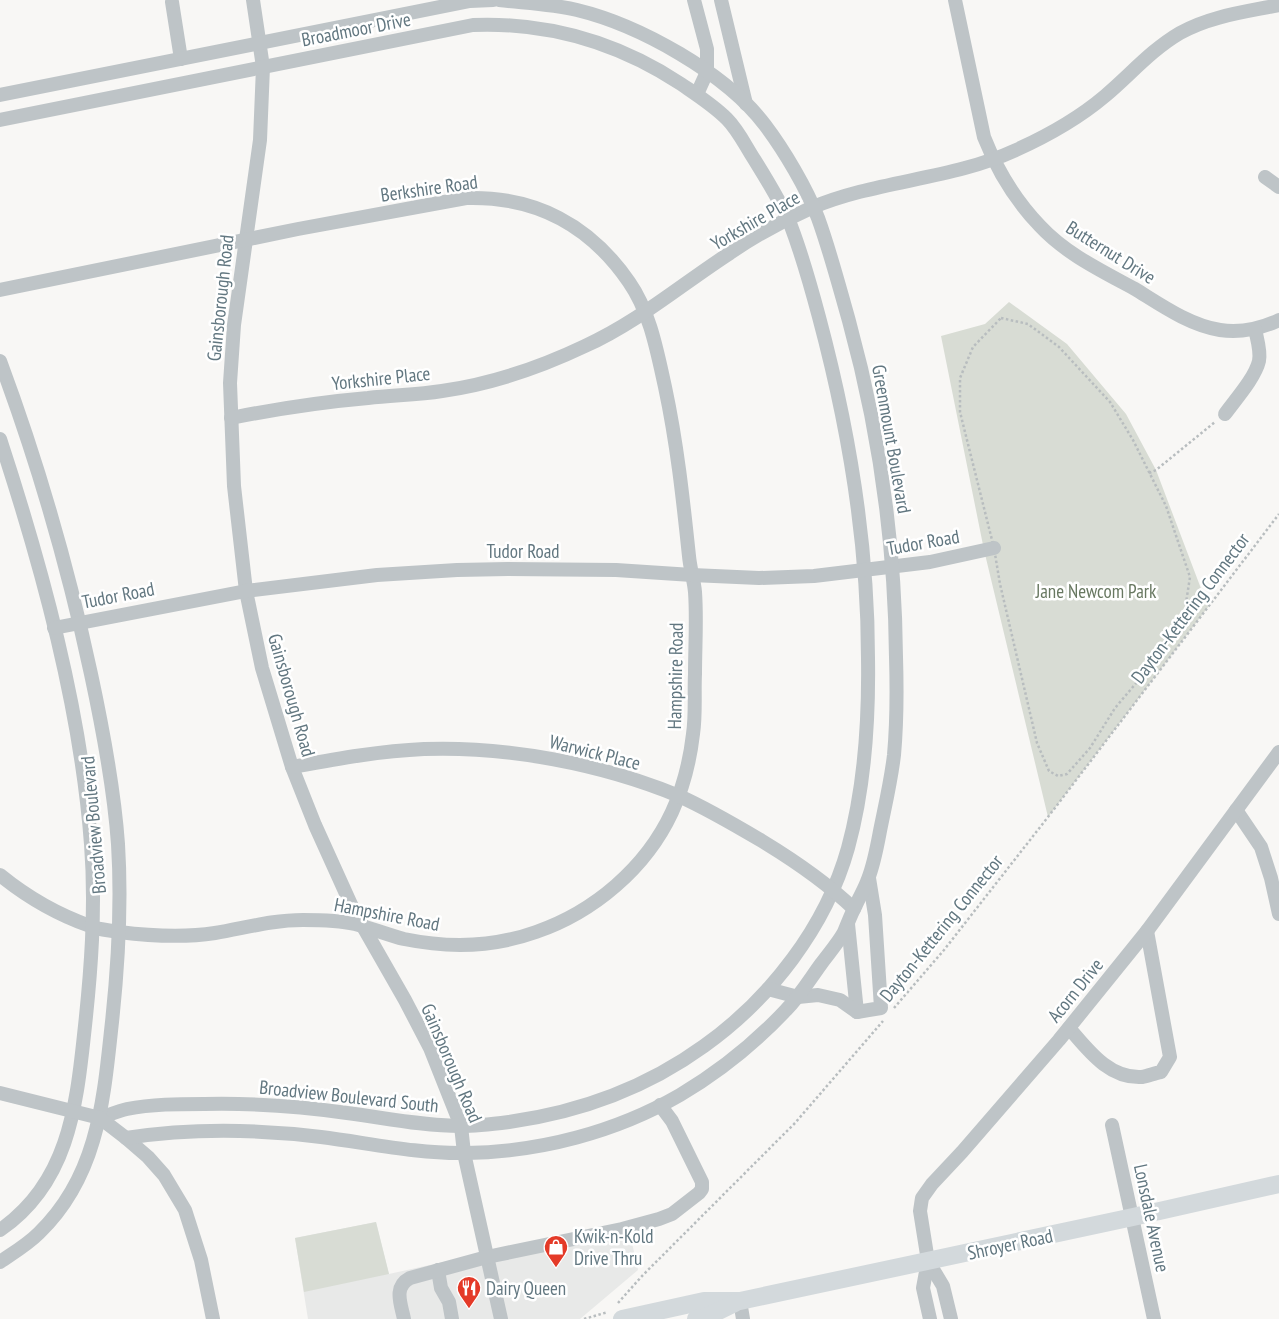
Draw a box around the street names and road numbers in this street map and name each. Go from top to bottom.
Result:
street label: Broadmoor Drive [299,7,413,51]
street label: Berkshire Road [379,169,479,207]
street label: Yorkshire Place [706,185,804,255]
street label: Butternut Drive [1062,215,1160,289]
street label: Gainsborough Road [201,234,239,362]
street label: Yorkshire Place [331,361,432,395]
street label: Greenmount Boulevard [867,363,917,515]
street label: Tudor Road [885,524,961,560]
street label: Dayton-Kettering Connector [1126,527,1255,688]
street label: Tudor Road [486,539,560,563]
street label: Tudor Road [80,576,156,614]
street label: Hampshire Road [662,622,688,730]
street label: Gainsborough Road [263,631,321,759]
street label: Warwick Place [547,729,643,775]
street label: Broadview Boulevard [75,755,111,895]
street label: Dayton-Kettering Connector [874,849,1008,1006]
street label: Hampshire Road [332,892,442,936]
street label: Acorn Drive [1042,953,1108,1027]
street label: Gainsborough Road [416,1000,488,1126]
street label: Broadview Boulevard South [258,1075,440,1117]
street label: Lonsdale Avenue [1129,1162,1175,1274]
street label: Shroyer Road [965,1223,1055,1265]

